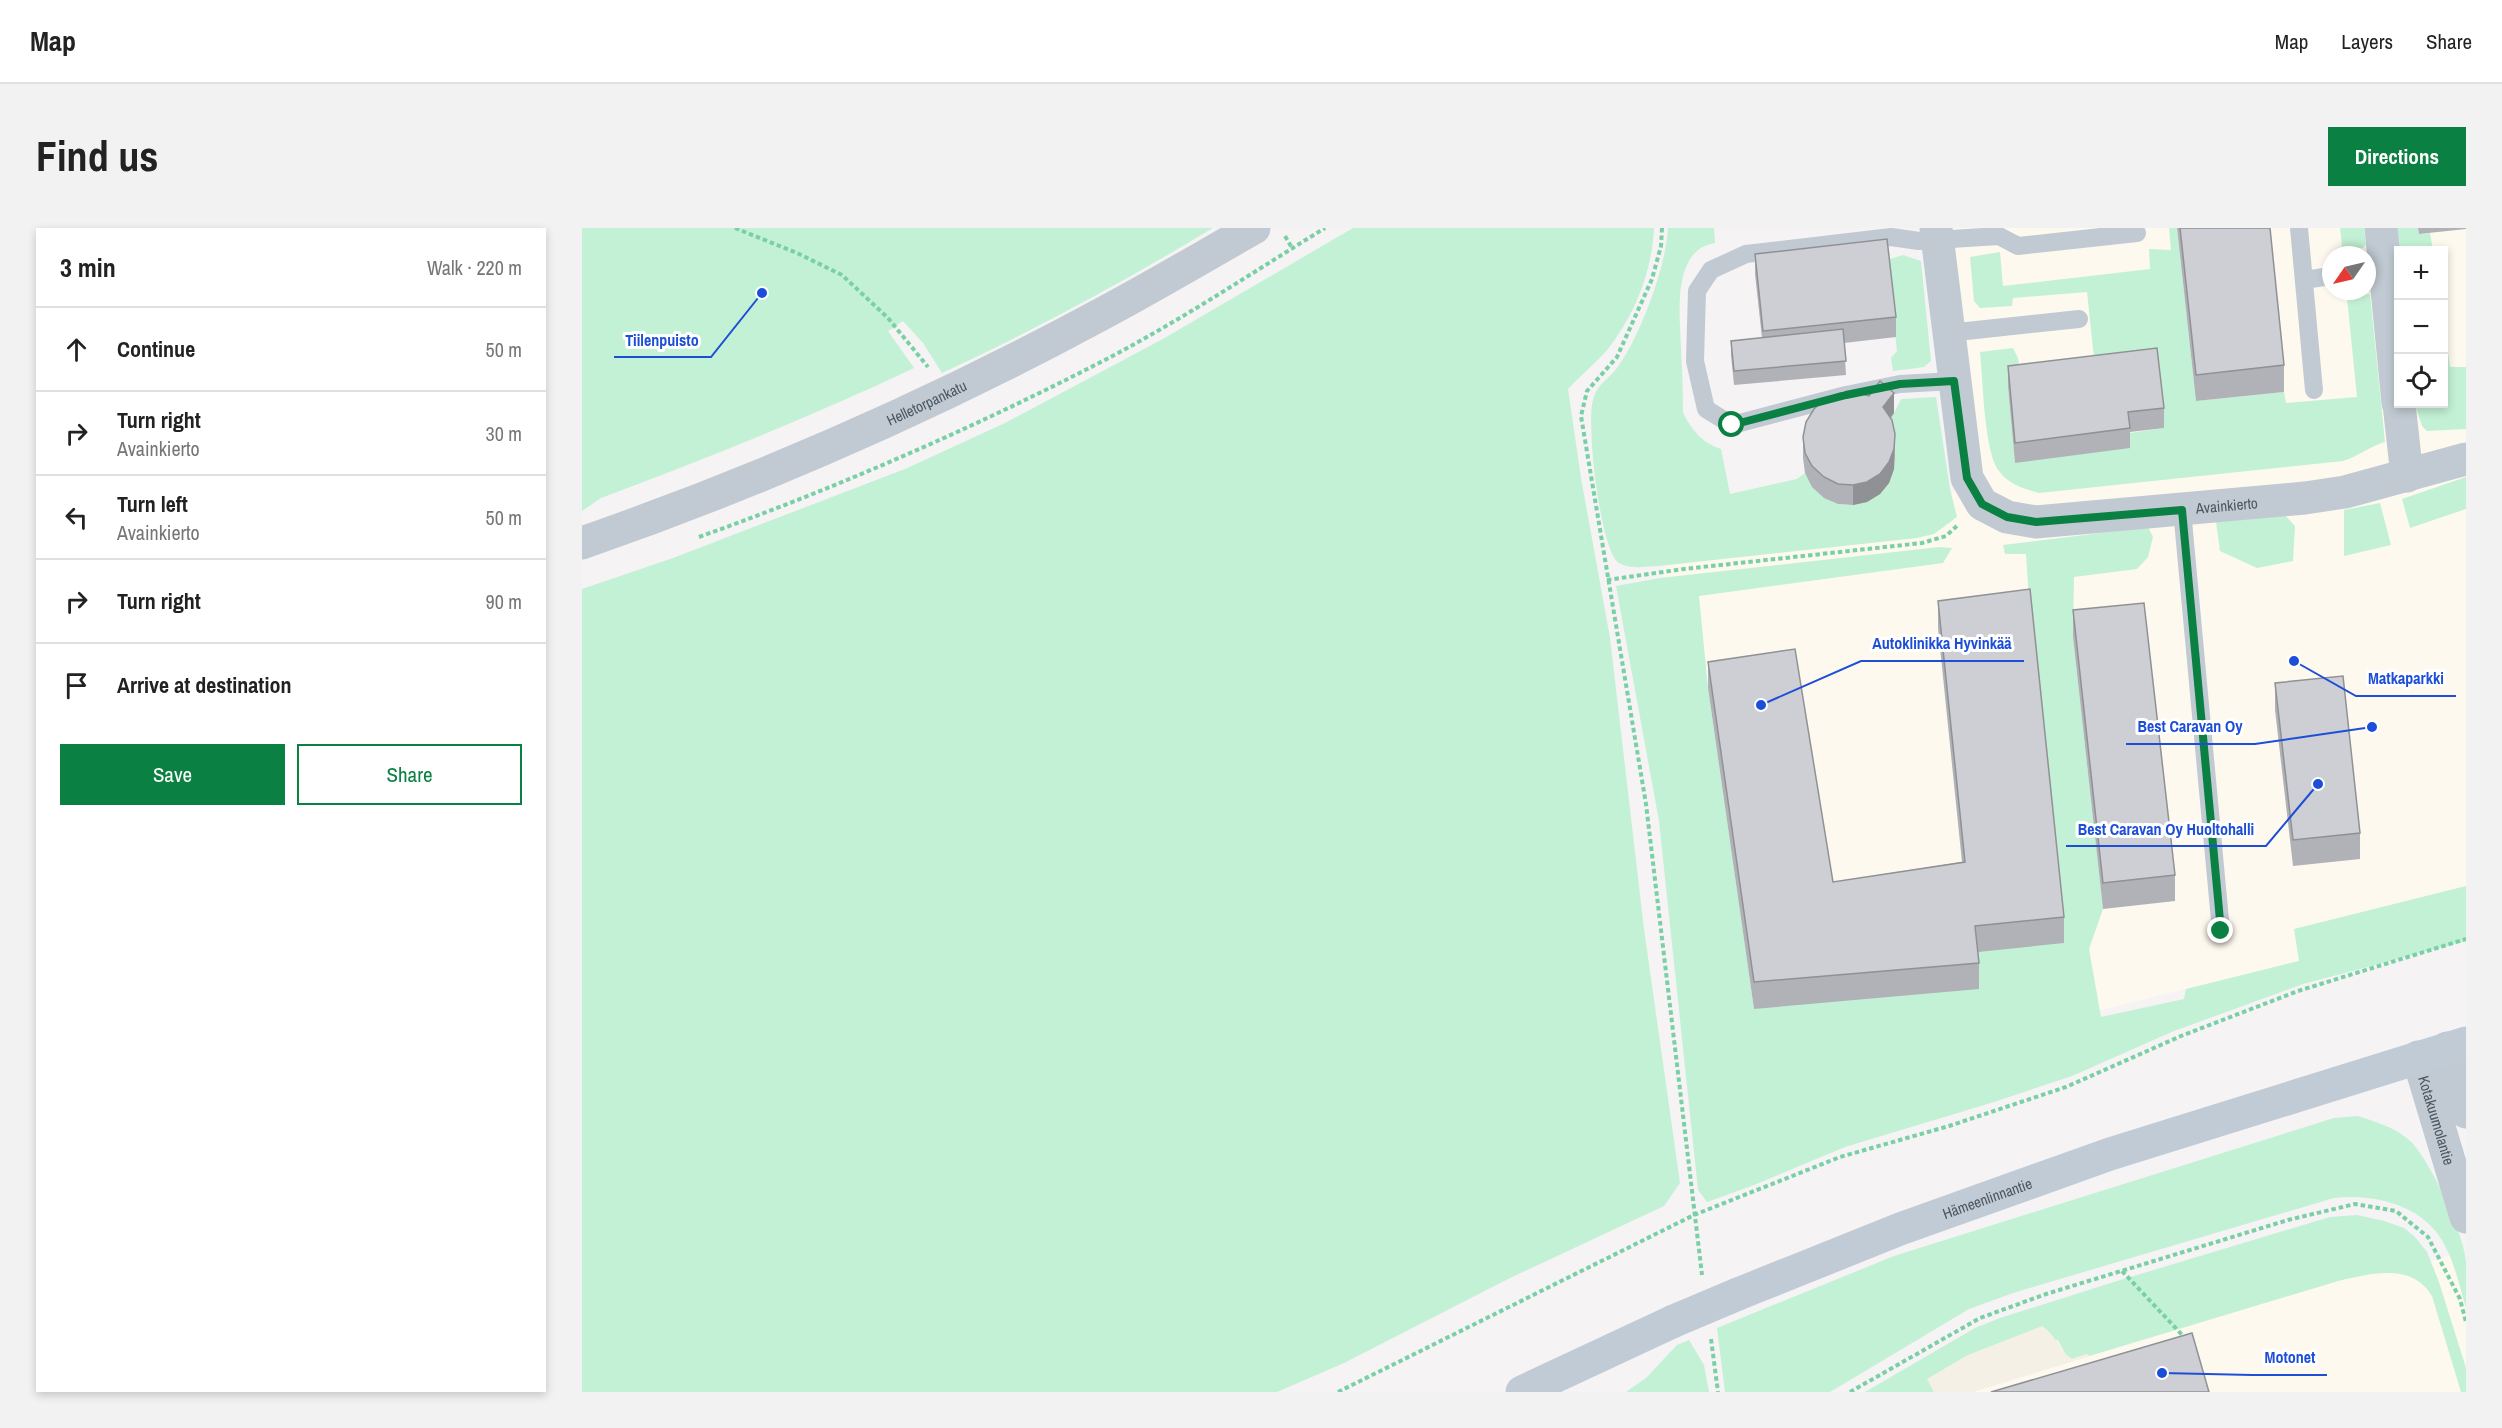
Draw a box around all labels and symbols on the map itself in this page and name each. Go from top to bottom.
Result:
north arrow [2322,246,2376,300]
callout: Tiilenpuisto [614,323,711,357]
text: Tiilenpuisto [625,329,699,351]
street label: Helletorpankatu [883,374,970,430]
route start [1718,411,1744,437]
street label: Avainkierto [2194,492,2259,518]
callout: Autoklinikka Hyvinkää [1861,627,2024,661]
text: Autoklinikka Hyvinkää [1872,632,2012,654]
callout: Matkaparkki [2356,662,2456,696]
text: Matkaparkki [2368,667,2444,689]
callout: Best Caravan Oy [2126,710,2255,744]
text: Best Caravan Oy [2137,715,2243,737]
callout: Best Caravan Oy Huoltohalli [2066,812,2266,846]
text: Best Caravan Oy Huoltohalli [2078,818,2254,840]
route end [2207,917,2233,943]
street label: Kotakuumolantie [2414,1073,2460,1168]
street label: Hämeenlinnantie [1939,1172,2035,1224]
callout: Motonet [2252,1341,2327,1375]
text: Motonet [2264,1346,2316,1368]

